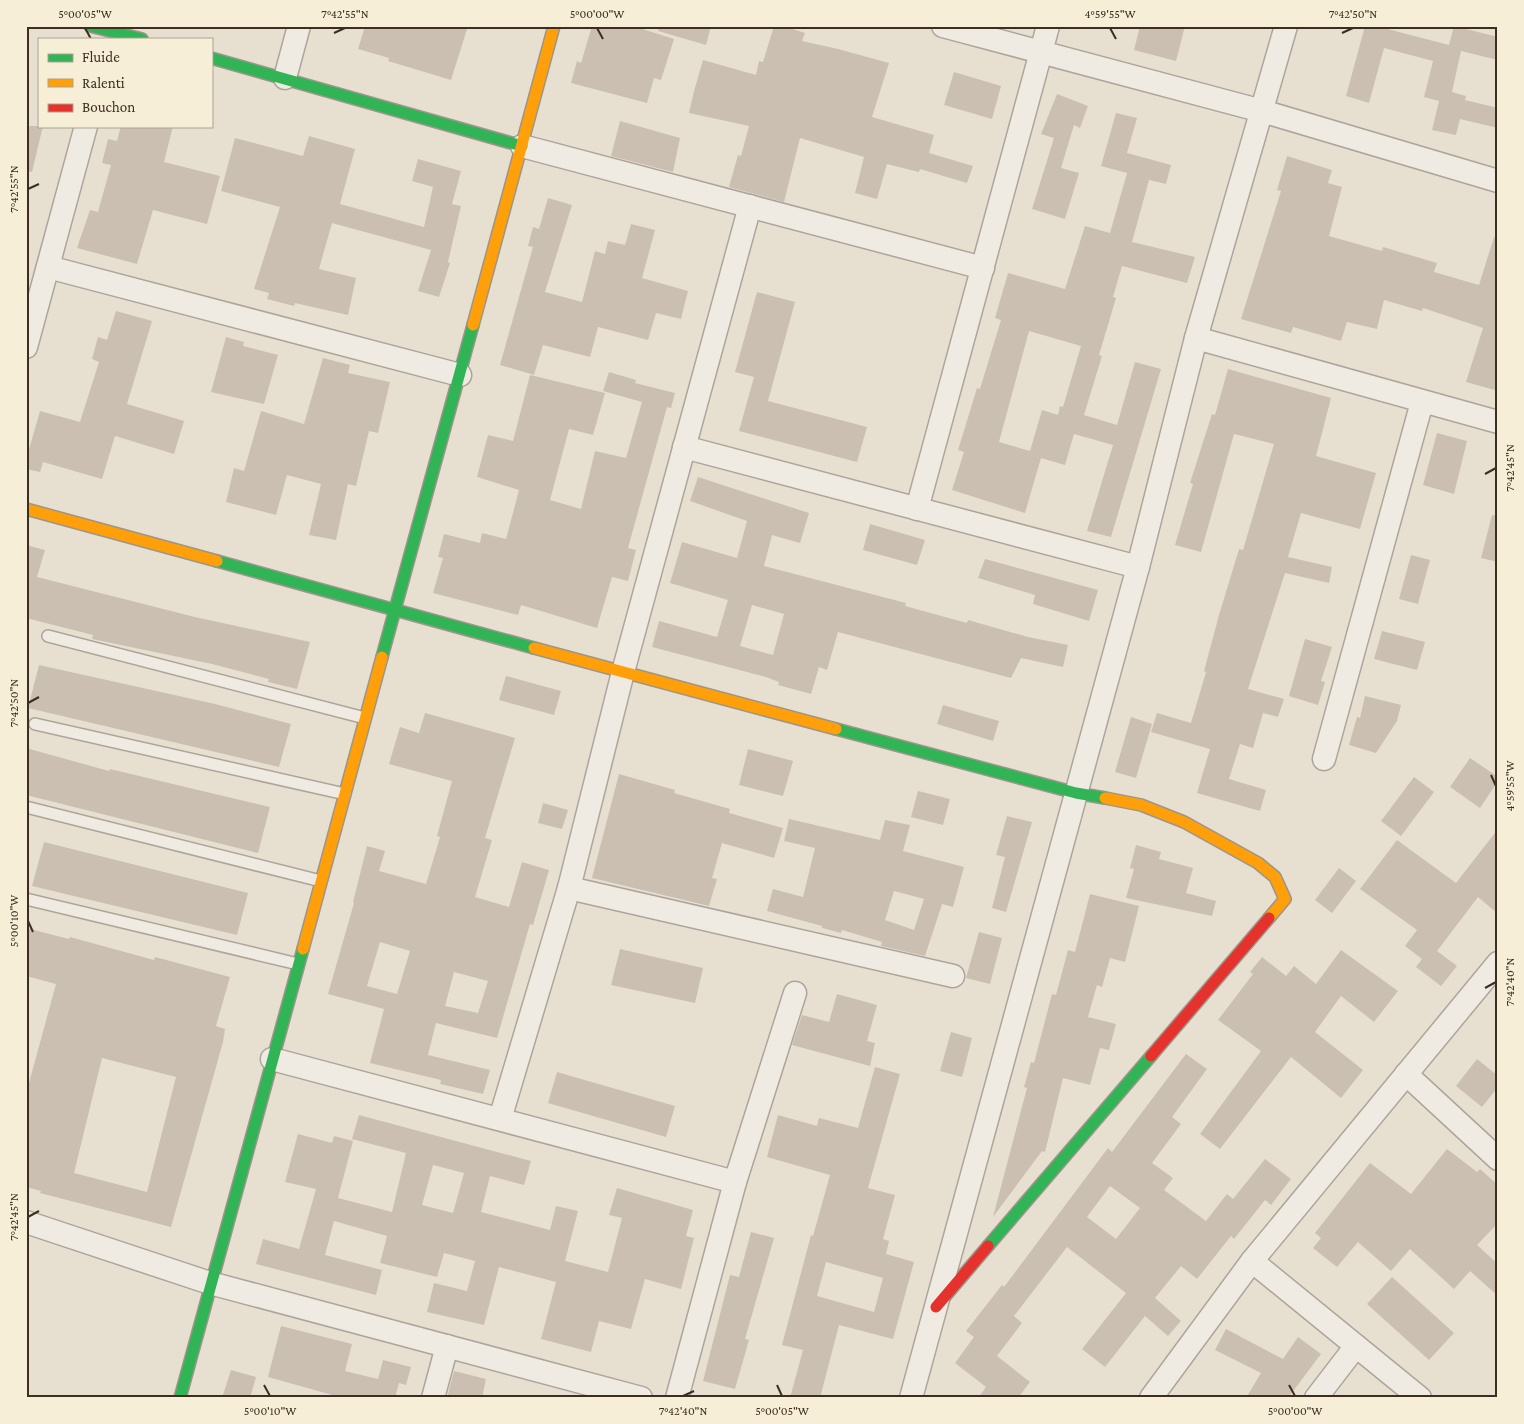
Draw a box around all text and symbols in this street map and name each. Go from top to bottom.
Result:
text: 5°00'05"W [58,7,112,21]
text: 7°42'55"N [321,7,369,21]
text: 5°00'00"W [570,7,624,21]
text: 4°59'55"W [1085,7,1135,21]
text: 7°42'50"N [1329,7,1377,21]
legend [38,38,212,128]
text: Fluide [82,49,120,65]
text: Ralenti [82,75,125,91]
text: Bouchon [82,99,135,115]
text: 7°42'55"N [7,165,21,213]
text: 7°42'45"N [1503,444,1517,492]
text: 7°42'50"N [7,679,21,727]
text: 4°59'55"W [1503,761,1517,811]
text: 5°00'10"W [7,895,21,947]
text: 7°42'40"N [1503,958,1517,1006]
text: 7°42'45"N [7,1193,21,1241]
text: 5°00'10"W [244,1404,296,1418]
text: 7°42'40"N [659,1404,707,1418]
text: 5°00'05"W [755,1404,809,1418]
text: 5°00'00"W [1268,1404,1322,1418]

